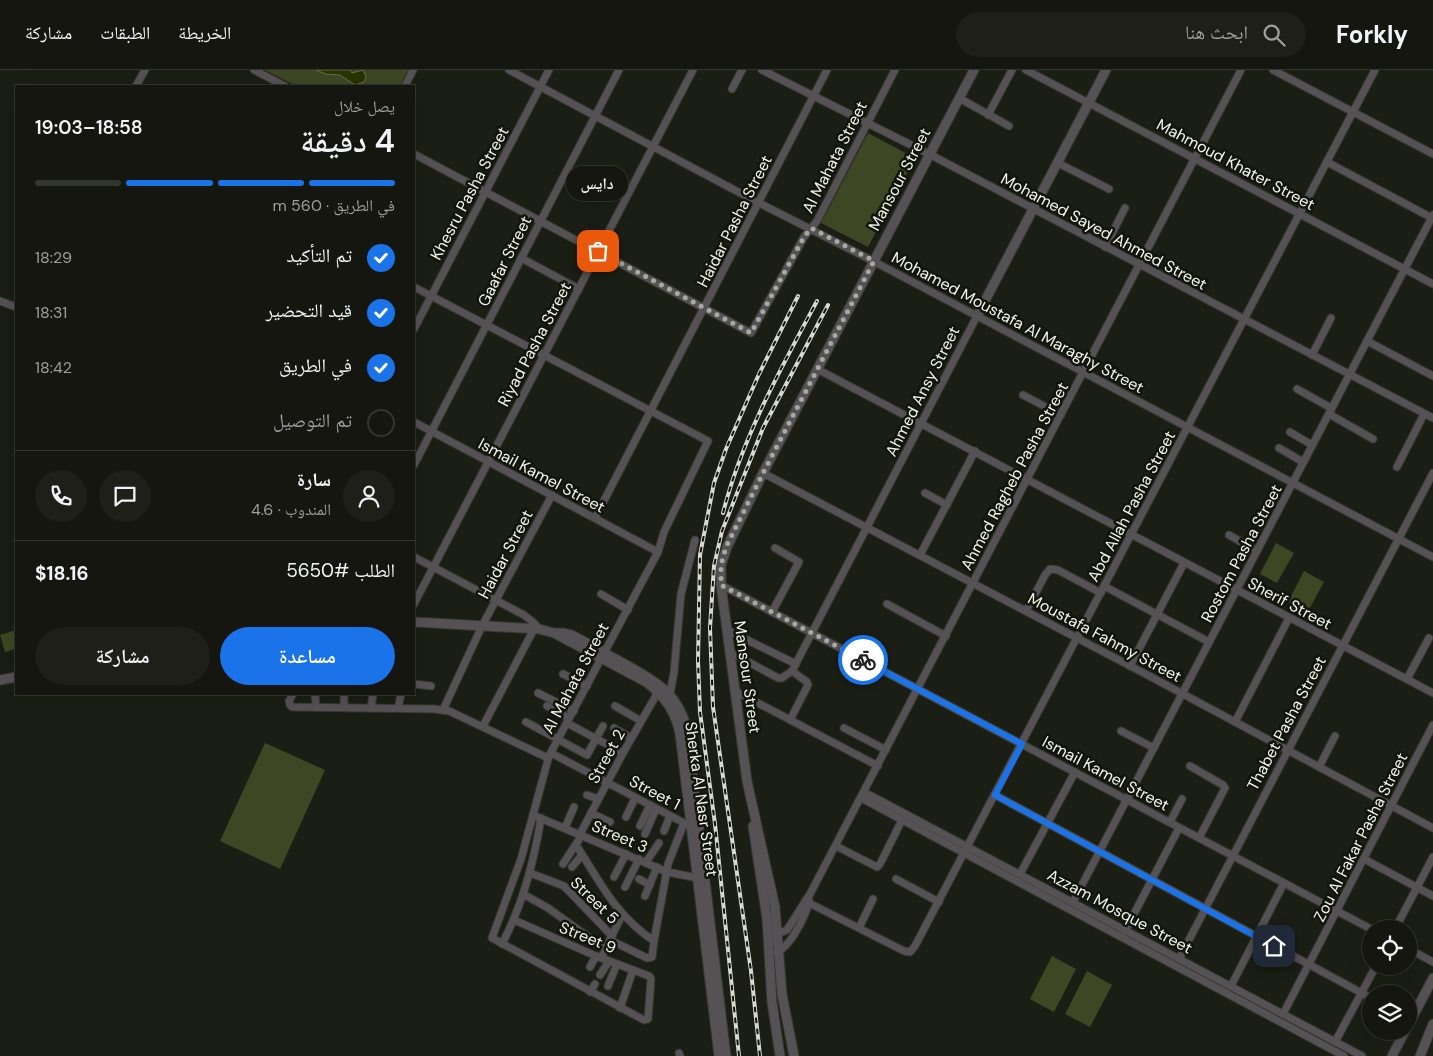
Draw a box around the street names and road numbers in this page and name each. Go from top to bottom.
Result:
street label: Al Mahata Street [797,98,872,217]
street label: Mahmoud Khater Street [1153,114,1319,215]
street label: Khesru Pasha Street [425,123,513,264]
street label: Mansour Street [864,124,935,234]
street label: Haidar Pasha Street [692,152,777,291]
street label: Mohamed Sayed Ahmed Street [997,168,1210,295]
street label: Gaafar Street [473,212,536,310]
street label: Mohamed Moustafa Al Maraghy Street [888,247,1148,398]
street label: Riyad Pasha Street [493,278,576,410]
street label: Ahmed Ansy Street [881,323,964,460]
street label: Ahmed Ragheb Pasha Street [956,379,1073,574]
street label: Abd Allah Pasha Street [1083,427,1180,585]
street label: Ismail Kamel Street [475,433,609,518]
street label: Rostom Pasha Street [1196,481,1287,626]
street label: Haidar Street [473,506,538,602]
street label: Sherif Street [1244,572,1335,634]
street label: Moustafa Fahmy Street [1024,588,1185,687]
street label: Al Mahata Street [537,619,614,737]
street label: Mansour Street [729,619,766,735]
street label: Thabet Pasha Street [1242,652,1331,794]
street label: Sherka Al Nasr Street [680,720,723,878]
street label: Street 2 [583,725,630,787]
street label: Ismail Kamel Street [1039,731,1173,816]
street label: Zou Al Fakar Pasha Street [1309,749,1412,925]
street label: Street 1 [626,770,684,815]
street label: Street 3 [589,815,651,858]
street label: Azzam Mosque Street [1044,864,1196,959]
street label: Street 5 [566,872,623,929]
street label: Street 9 [556,917,619,958]

